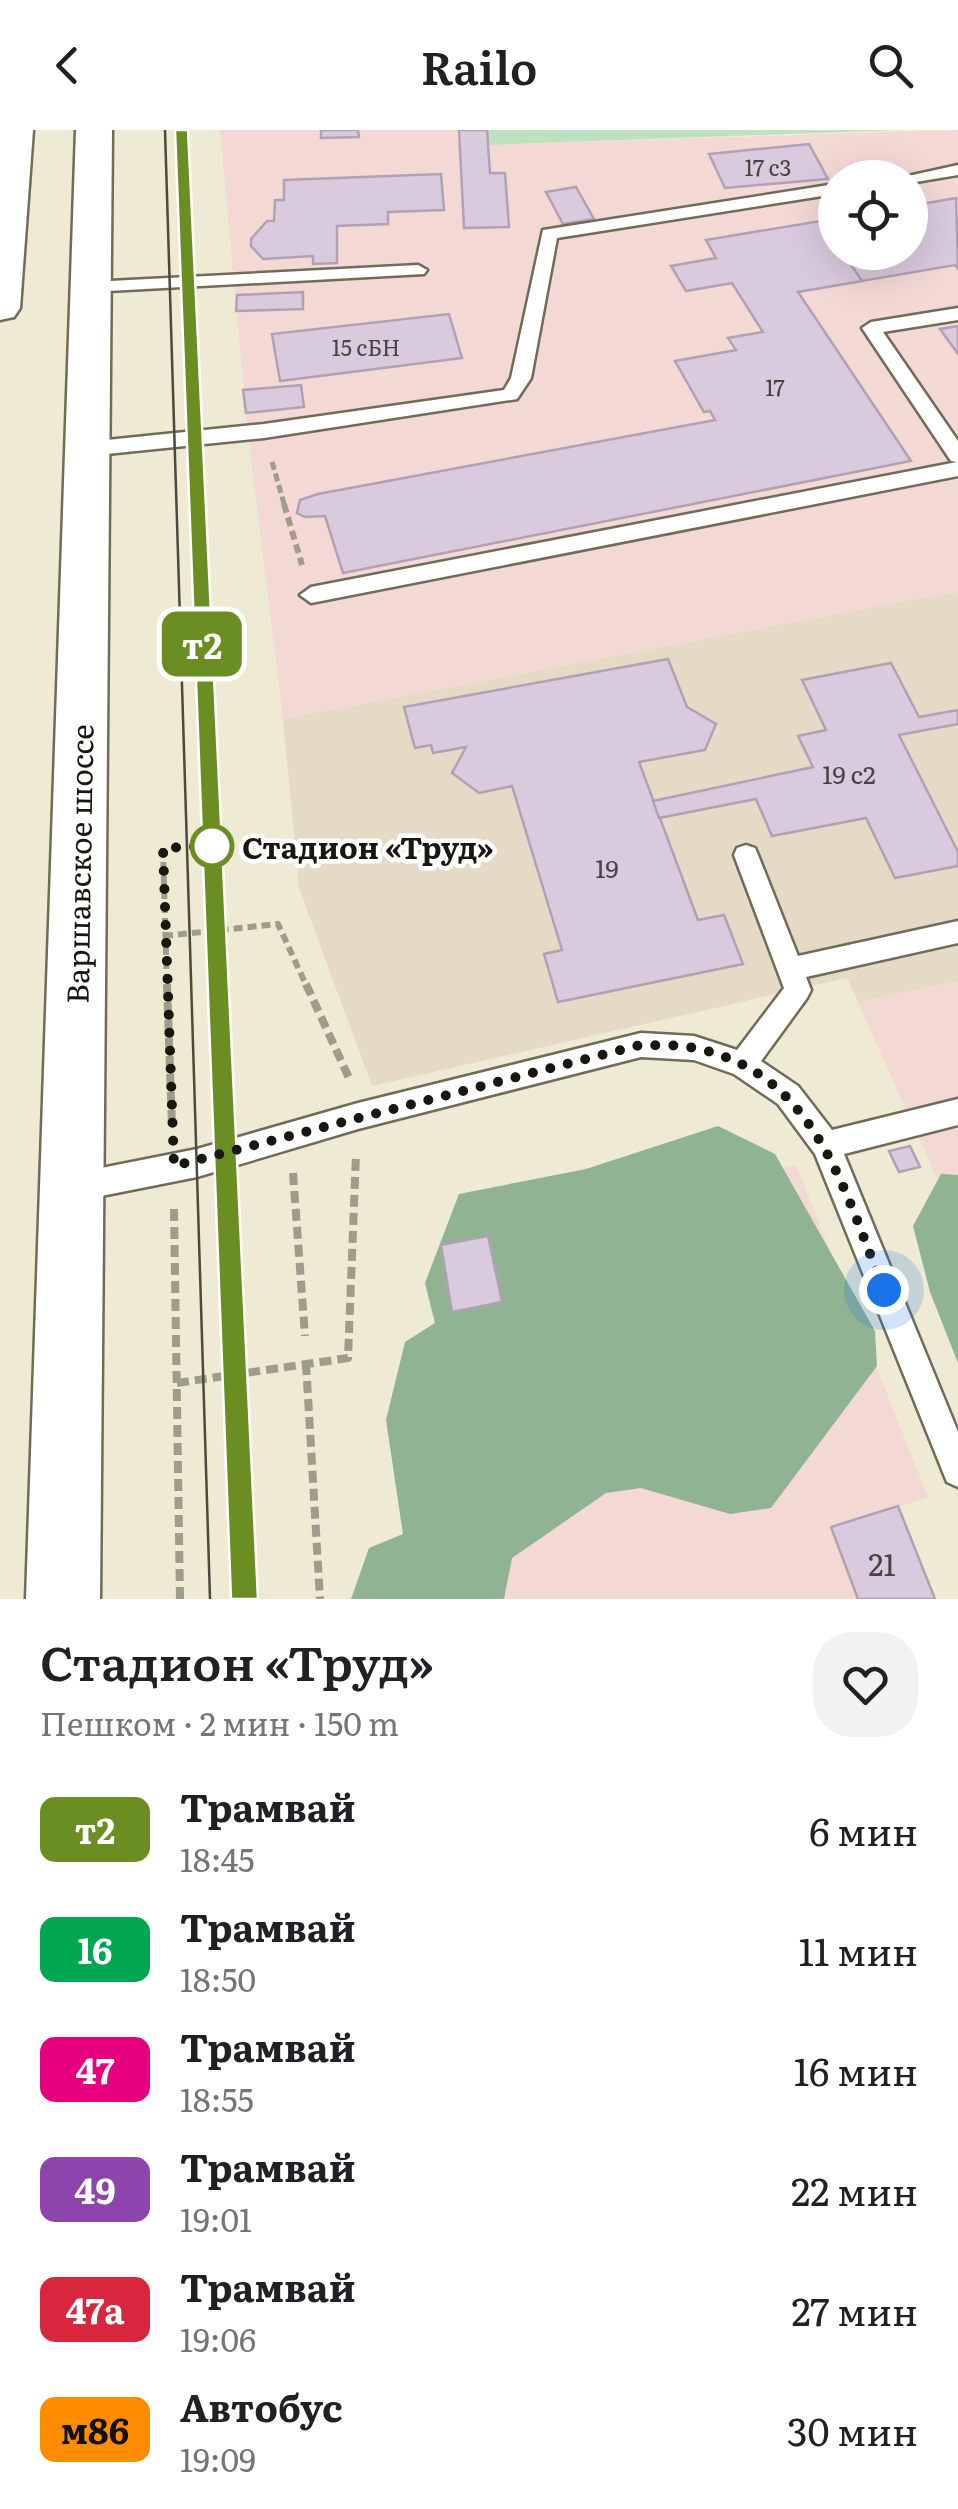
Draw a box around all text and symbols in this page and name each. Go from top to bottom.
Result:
text: Railo [421,32,537,99]
icon: back [40,38,95,93]
icon: search [863,38,918,93]
house number: 17 с3 [745,150,791,183]
map controls [818,160,928,270]
button: locate [818,160,928,270]
house number: 15 cБН [332,330,400,363]
house number: 17 [765,370,785,403]
line badge: т2 [157,612,247,676]
text: т2 [182,618,222,670]
street label: Варшавское шоссе [54,724,102,1004]
house number: 19 с2 [822,755,876,792]
place label: Стадион «Труд» [242,824,494,868]
marker: Стадион «Труд» [191,825,233,867]
house number: 19 [595,849,619,886]
your location [859,1265,909,1315]
house number: 21 [868,1541,896,1585]
text: Стадион «Труд» [40,1625,434,1696]
button: heart [813,1632,918,1737]
text: Пешком · 2 мин · 150 m [40,1698,399,1746]
text: Трамвай [180,1777,356,1834]
text: 6 мин [809,1801,918,1858]
text: т2 [75,1803,115,1855]
text: 18:45 [180,1834,255,1882]
text: Трамвай [180,1897,356,1954]
text: 11 мин [799,1921,918,1978]
text: 16 [78,1923,112,1975]
text: 18:50 [180,1954,256,2002]
text: Трамвай [180,2017,356,2074]
text: 16 мин [794,2041,918,2098]
text: 47 [76,2043,114,2095]
text: 18:55 [180,2074,254,2122]
text: Трамвай [180,2137,356,2194]
text: 22 мин [791,2161,918,2218]
text: 49 [74,2163,116,2215]
text: 19:01 [180,2194,252,2242]
text: Трамвай [180,2257,356,2314]
text: 27 мин [791,2281,918,2338]
text: 47а [65,2283,125,2335]
text: 19:06 [180,2314,256,2362]
text: Автобус [180,2377,343,2434]
text: 30 мин [787,2401,918,2458]
text: м86 [61,2403,129,2455]
text: 19:09 [180,2434,256,2482]

